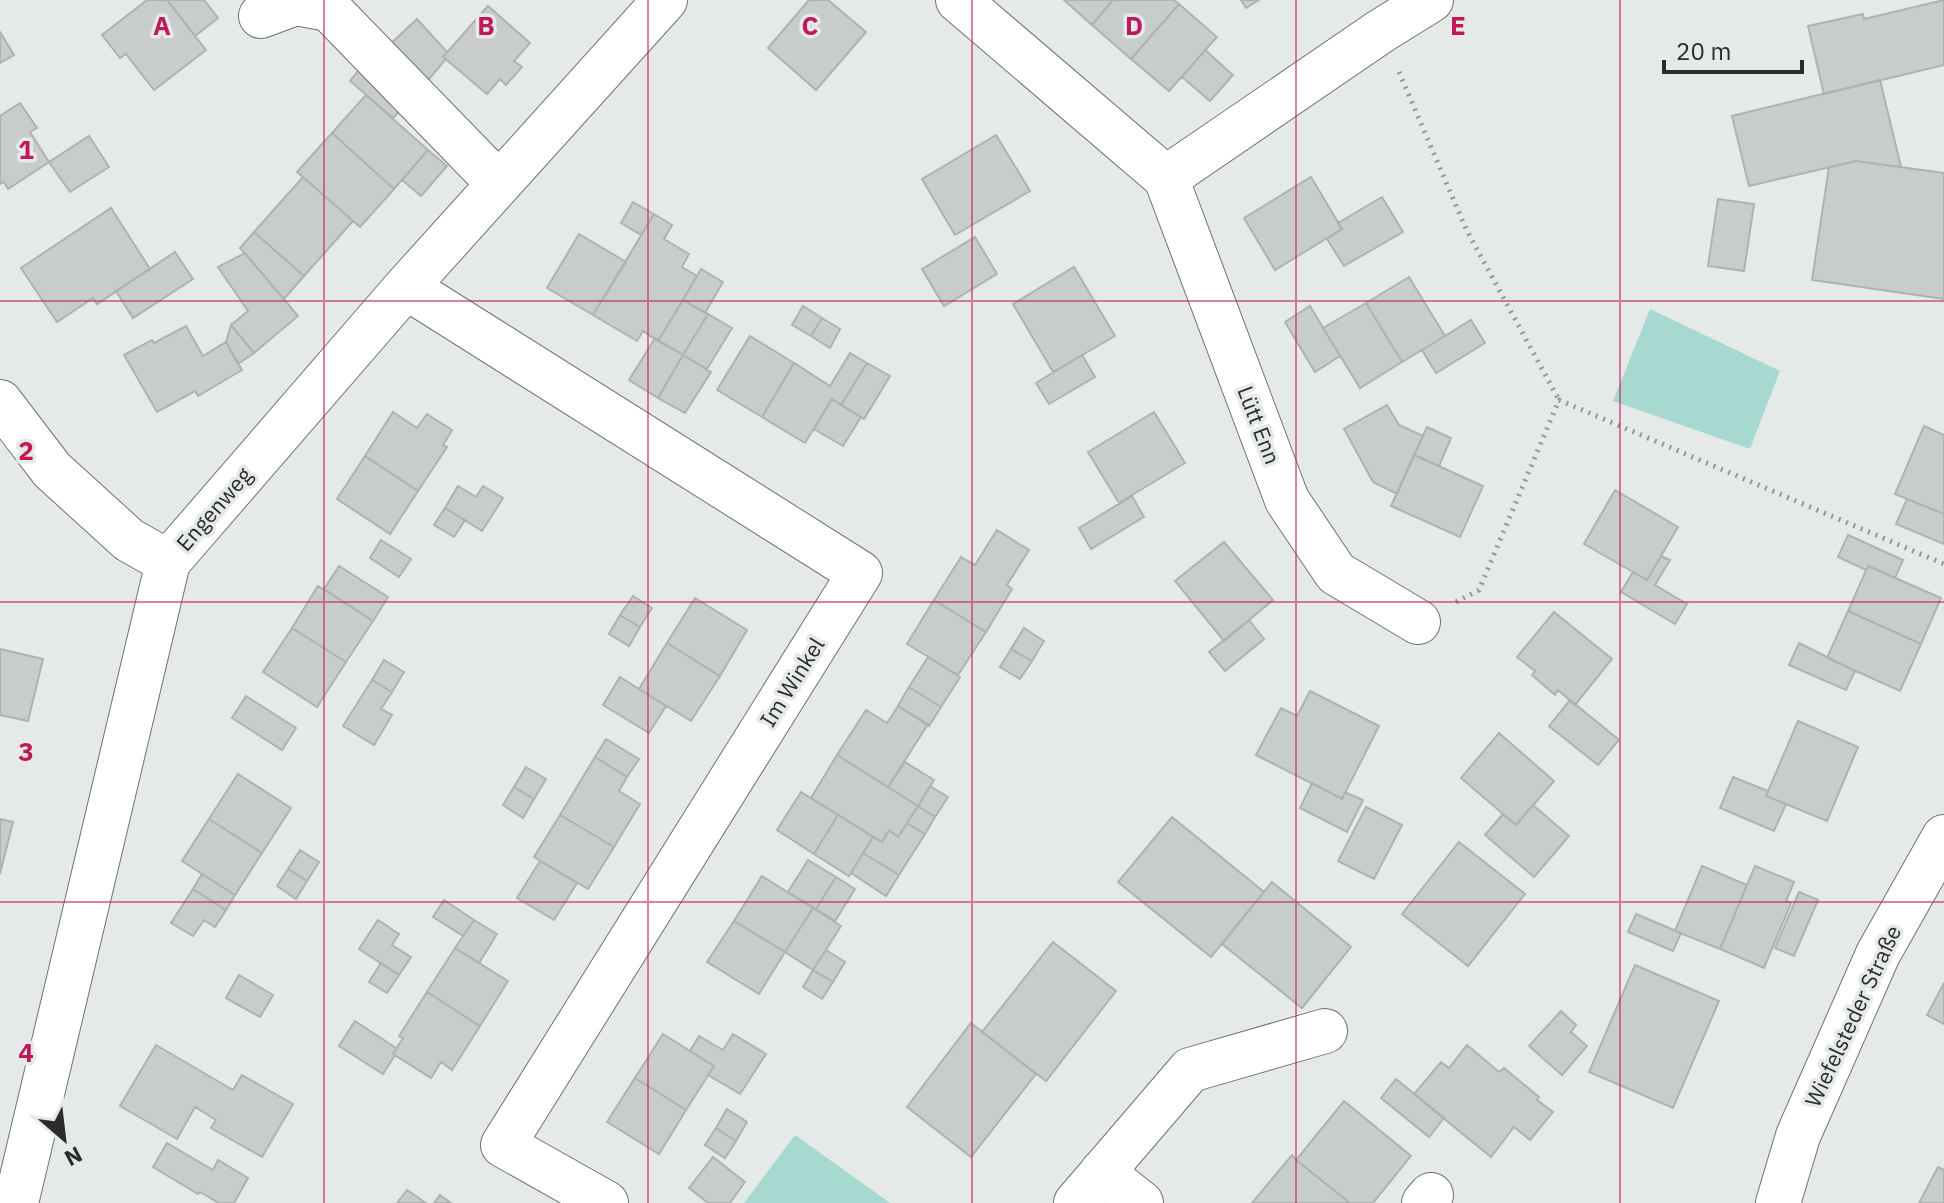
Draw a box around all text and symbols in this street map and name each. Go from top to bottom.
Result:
text: A [153,8,171,42]
text: B [477,8,495,42]
text: C [802,8,819,42]
text: D [1125,8,1143,42]
text: E [1450,8,1466,42]
scale bar [1664,24,1802,74]
text: 20 m [1676,35,1731,67]
text: 1 [18,132,34,166]
street label: Lütt Enn [1231,382,1288,468]
text: 2 [18,433,34,467]
street label: Engenweg [169,460,258,557]
street label: Im Winkel [753,632,830,732]
text: 3 [18,734,34,768]
street label: Wiefelsteder Straße [1798,920,1907,1111]
text: 4 [18,1035,34,1069]
north arrow [24,1099,104,1179]
text: N [60,1141,87,1174]

